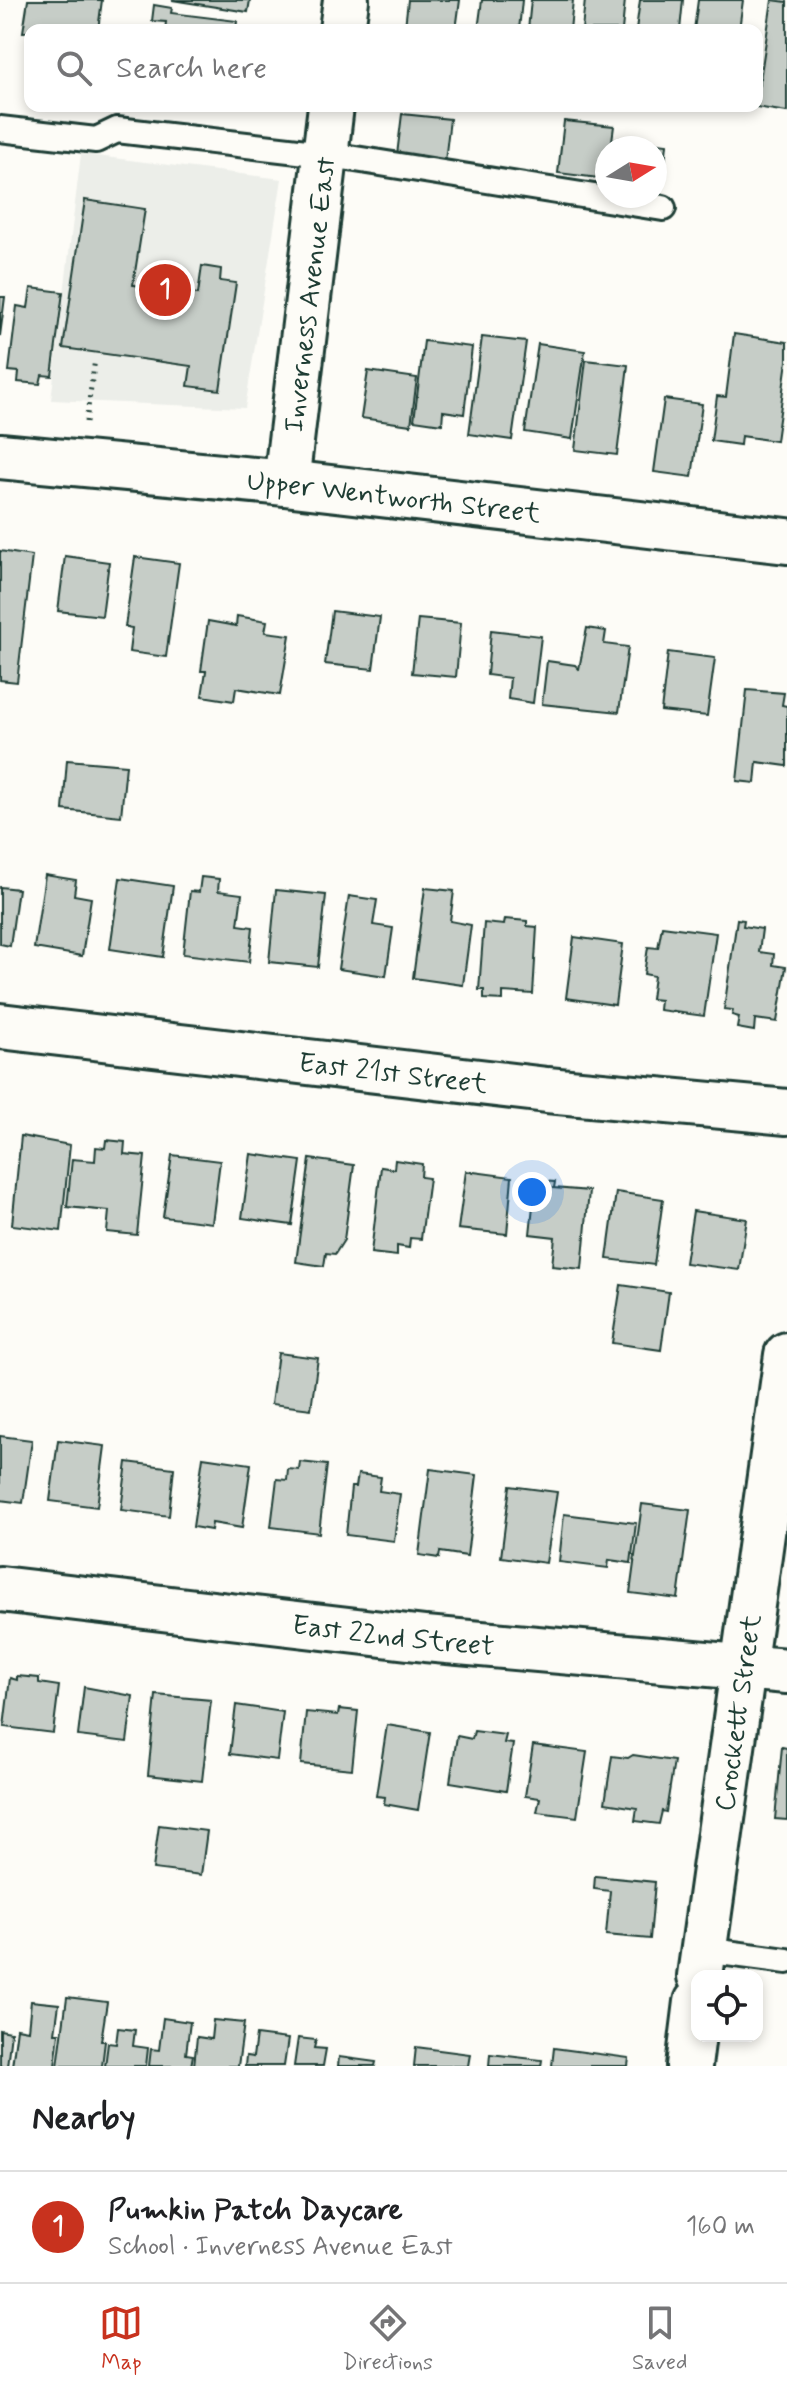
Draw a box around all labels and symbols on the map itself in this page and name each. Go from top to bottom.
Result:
north arrow [595,136,667,208]
street label: Inverness Avenue East [276,154,346,435]
pin: 1 [139,260,191,320]
street label: Upper Wentworth Street [245,463,543,533]
street label: East 21st Street [297,1045,490,1104]
your location [512,1172,552,1212]
street label: East 22nd Street [290,1608,496,1666]
street label: Crockett Street [707,1611,772,1814]

